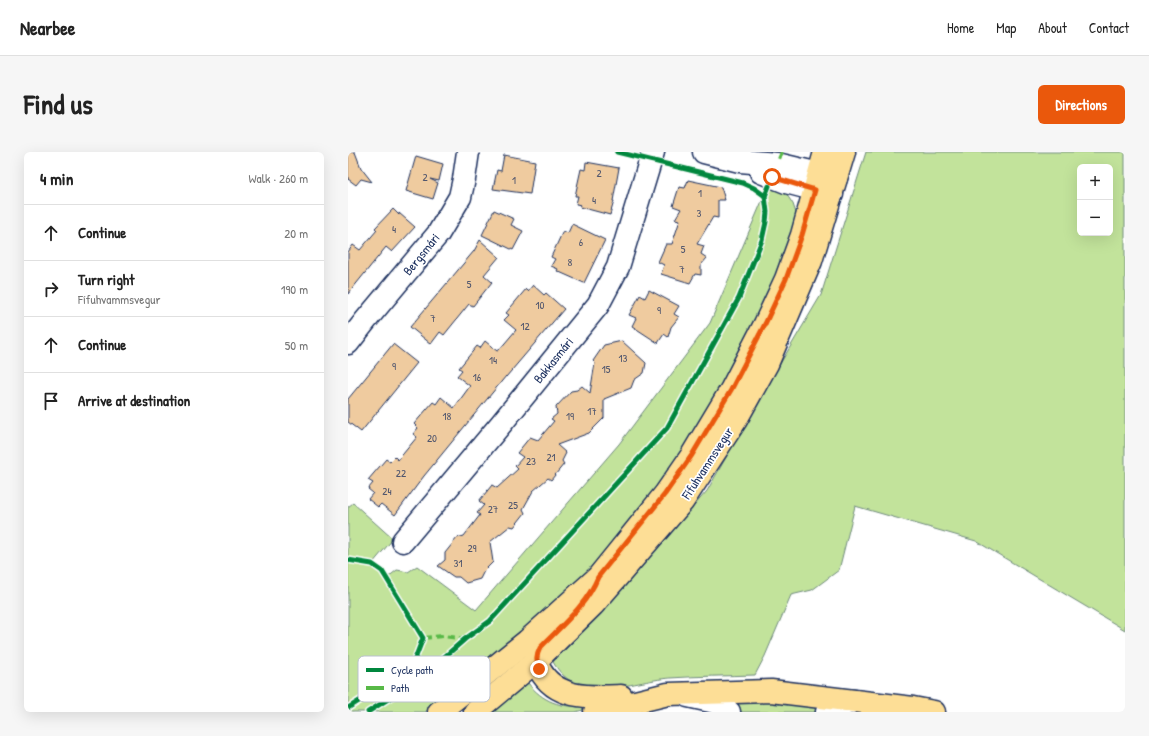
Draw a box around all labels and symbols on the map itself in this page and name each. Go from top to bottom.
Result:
house number: 2 [596,166,602,180]
route start [763,168,781,186]
house number: 2 [422,170,428,184]
house number: 1 [512,173,516,187]
house number: 1 [698,186,702,200]
house number: 4 [592,193,596,207]
house number: 3 [697,206,702,220]
house number: 4 [392,222,396,236]
street label: Bergsmári [398,229,444,279]
house number: 6 [579,235,584,249]
house number: 5 [681,242,686,256]
house number: 8 [568,255,573,269]
house number: 7 [679,262,685,276]
house number: 5 [467,277,472,291]
house number: 10 [536,298,545,312]
house number: 9 [657,303,661,317]
house number: 7 [430,311,436,325]
house number: 12 [520,319,530,333]
street label: Bakkasmári [529,333,577,387]
house number: 13 [619,351,628,365]
house number: 14 [489,353,497,367]
house number: 9 [392,359,396,373]
house number: 15 [602,362,611,376]
house number: 16 [473,370,482,384]
house number: 17 [587,404,597,418]
house number: 18 [443,409,452,423]
house number: 19 [566,409,574,423]
street label: Fífuhvammsvegur [676,424,737,503]
house number: 20 [427,431,437,445]
house number: 21 [546,450,556,464]
house number: 23 [526,454,536,468]
house number: 22 [396,466,406,480]
house number: 24 [382,484,392,498]
house number: 25 [508,498,518,512]
house number: 27 [488,502,498,516]
house number: 29 [467,541,477,555]
house number: 31 [454,556,462,570]
legend [358,656,490,702]
route end [530,660,548,678]
text: Cycle path [391,663,434,677]
text: Path [391,681,409,695]

